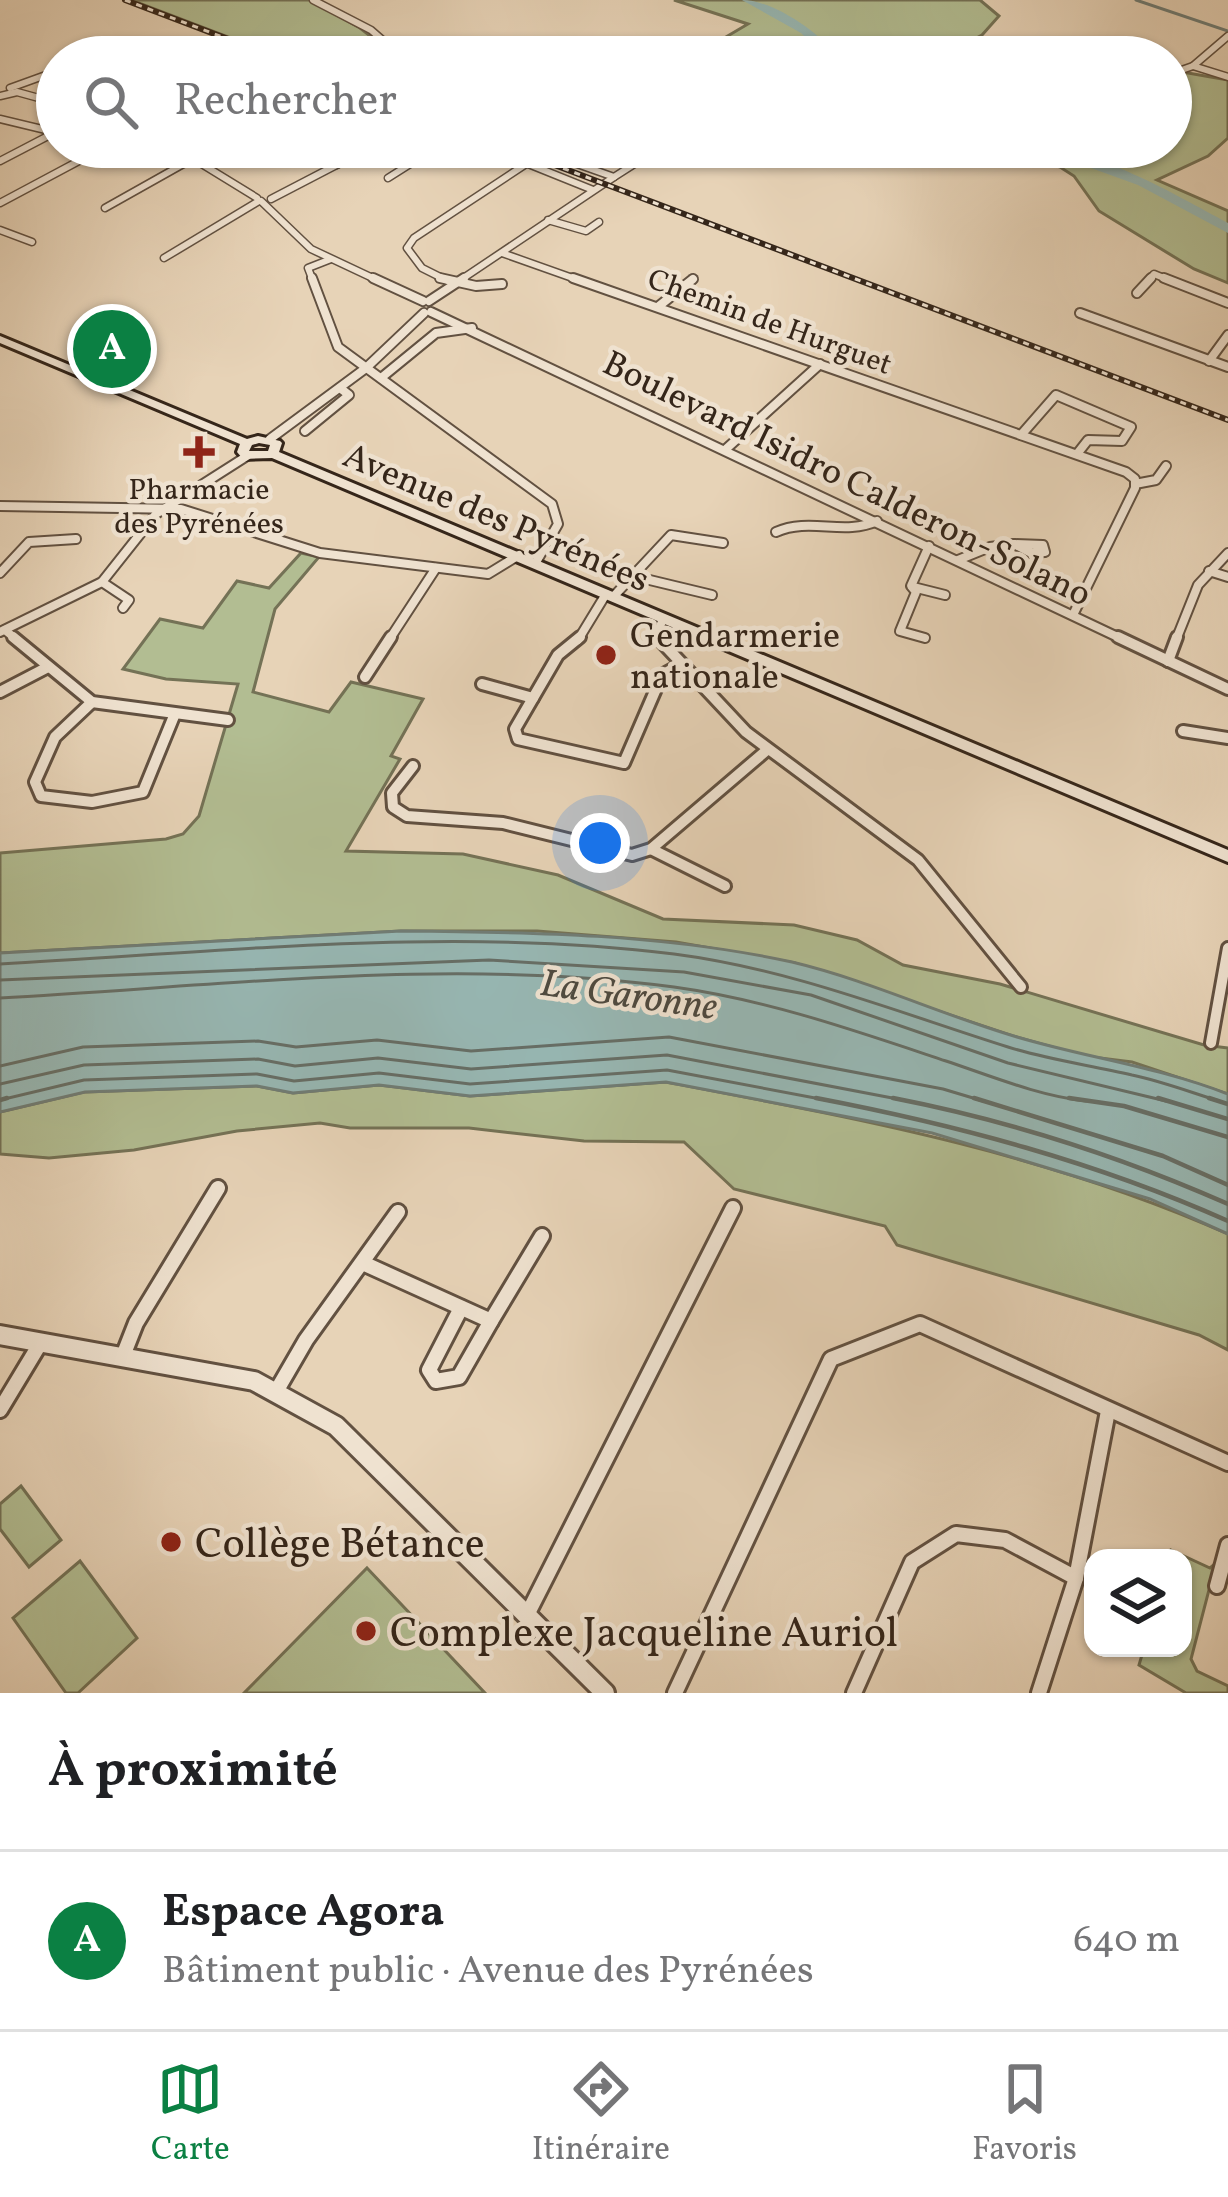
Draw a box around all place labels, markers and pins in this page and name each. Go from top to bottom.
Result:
pin: A [73,304,151,394]
marker: Pharmacie des Pyrénées [186,439,212,465]
place label: Pharmacie des Pyrénées [114,470,284,546]
place label: Gendarmerie nationale [630,613,840,704]
marker: Gendarmerie nationale [593,642,619,668]
place label: Collège Bétance [195,1517,485,1576]
marker: Collège Bétance [158,1529,184,1555]
place label: Complexe Jacqueline Auriol [390,1606,898,1665]
marker: Complexe Jacqueline Auriol [353,1618,379,1644]

